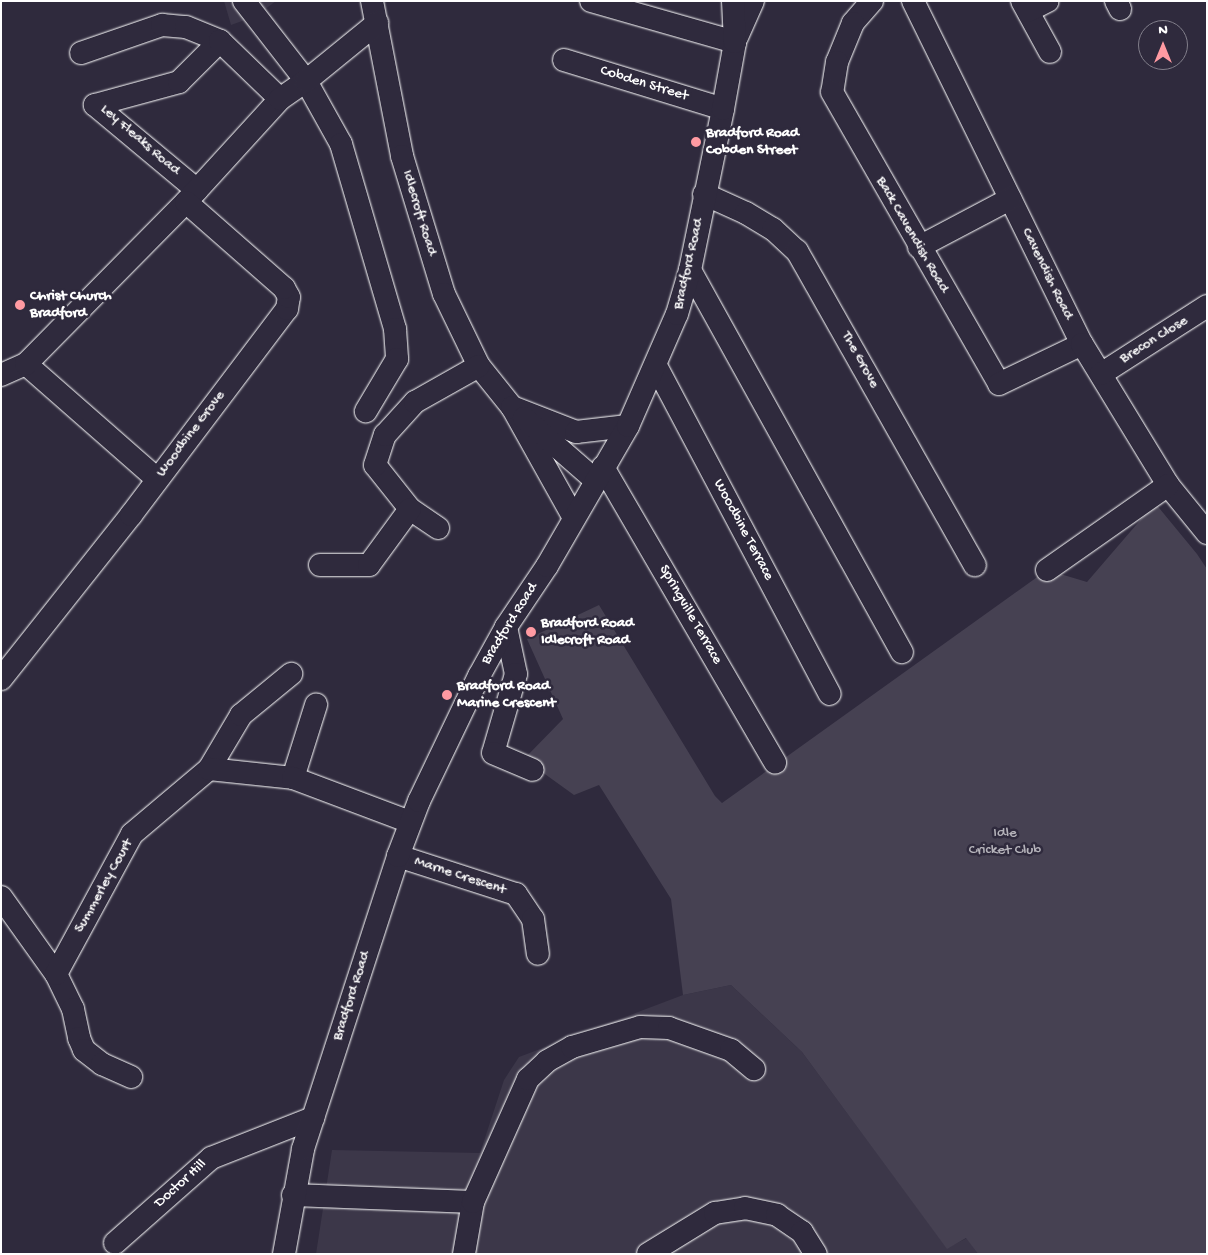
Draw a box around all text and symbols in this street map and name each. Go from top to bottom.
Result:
north arrow [1138,20,1188,70]
text: N [1158,22,1168,39]
street label: Cobden Street [598,62,690,106]
street label: Ley Fleaks Road [96,100,184,180]
place label: Bradford Road Cobden Street [706,124,799,159]
marker: Bradford Road Cobden Street [690,136,702,148]
street label: Idlecroft Road [397,168,441,258]
street label: Back Cavendish Road [871,174,953,296]
street label: Bradford Road [670,217,708,311]
street label: Cavendish Road [1017,225,1077,323]
place label: Christ Church Bradford [30,287,112,322]
marker: Christ Church Bradford [14,299,26,311]
street label: Brecon Close [1117,312,1191,368]
street label: The Grove [837,329,883,391]
street label: Woodbine Grove [153,387,229,481]
street label: Woodbine Terrace [709,476,777,584]
street label: Springville Terrace [654,562,726,668]
street label: Bradford Road [478,580,542,668]
place label: Bradford Road Idlecroft Road [541,614,634,649]
marker: Bradford Road Idlecroft Road [525,626,537,638]
place label: Bradford Road Marine Crescent [457,677,556,712]
marker: Bradford Road Marine Crescent [441,689,453,701]
park label: Idle Cricket Club [969,824,1041,859]
street label: Summerley Court [71,836,137,936]
street label: Marne Crescent [412,853,508,899]
street label: Bradford Road [329,949,375,1043]
street label: Doctor Hill [151,1156,211,1212]

